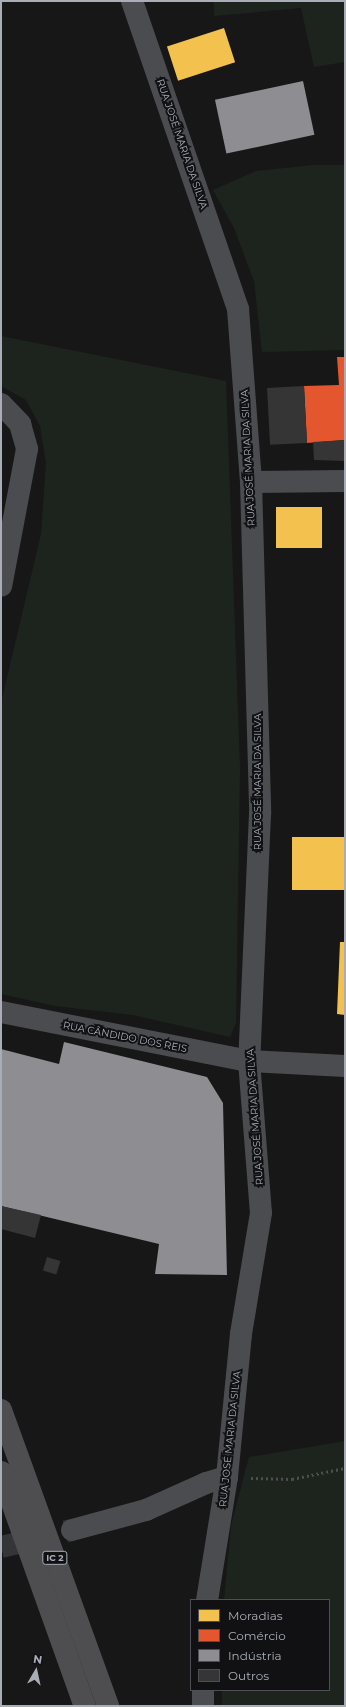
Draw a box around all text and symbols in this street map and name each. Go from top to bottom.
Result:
street label: RUA JOSÉ MARIA DA SILVA [154,77,210,211]
street label: RUA JOSÉ MARIA DA SILVA [238,389,258,527]
street label: RUA JOSÉ MARIA DA SILVA [252,714,264,850]
street label: RUA CÂNDIDO DOS REIS [62,1019,188,1055]
street label: RUA JOSÉ MARIA DA SILVA [244,1048,266,1186]
street label: RUA JOSÉ MARIA DA SILVA [217,1370,243,1508]
road number: IC 2 [42,1551,68,1565]
legend [190,1599,330,1691]
text: Moradias [228,1608,283,1623]
text: Comércio [228,1628,286,1643]
text: Indústria [228,1648,282,1663]
north arrow [16,1651,56,1691]
text: N [32,1652,43,1667]
text: Outros [228,1668,269,1683]

